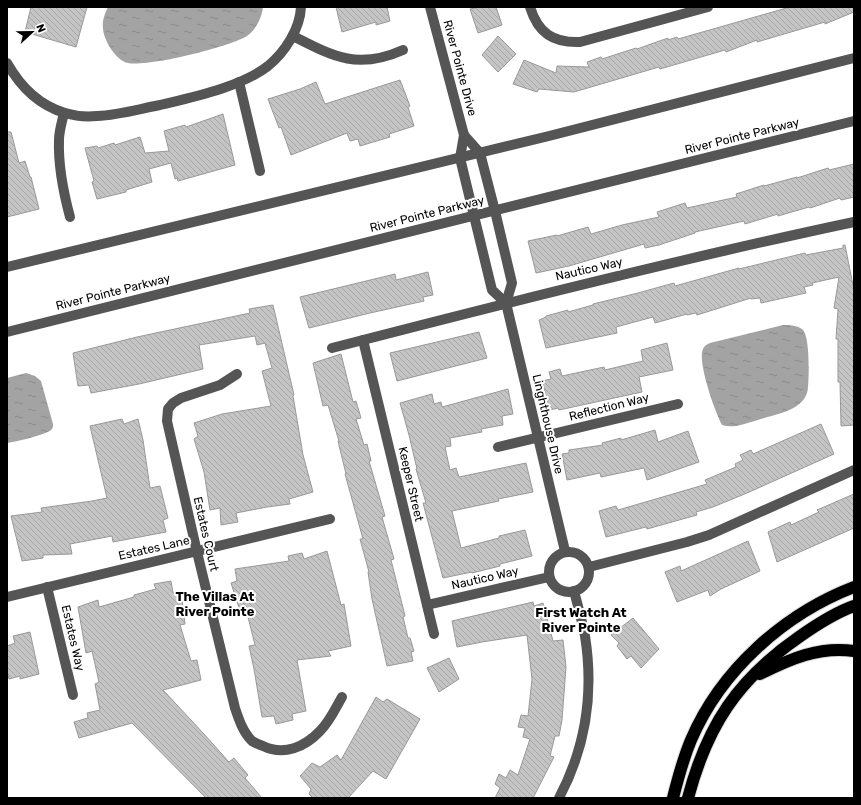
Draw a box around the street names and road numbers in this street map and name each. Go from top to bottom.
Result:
street label: River Pointe Drive [440,18,480,118]
street label: River Pointe Parkway [683,115,801,157]
street label: River Pointe Parkway [368,193,486,235]
street label: Nautico Way [554,254,624,284]
street label: River Pointe Parkway [54,271,172,313]
street label: Linghthouse Drive [530,373,566,476]
street label: Reflection Way [568,390,651,424]
street label: Keeper Street [396,445,426,523]
street label: Estates Court [191,495,221,573]
street label: Estates Lane [117,533,191,563]
street label: Nautico Way [450,563,520,593]
street label: Estates Way [59,604,87,673]

